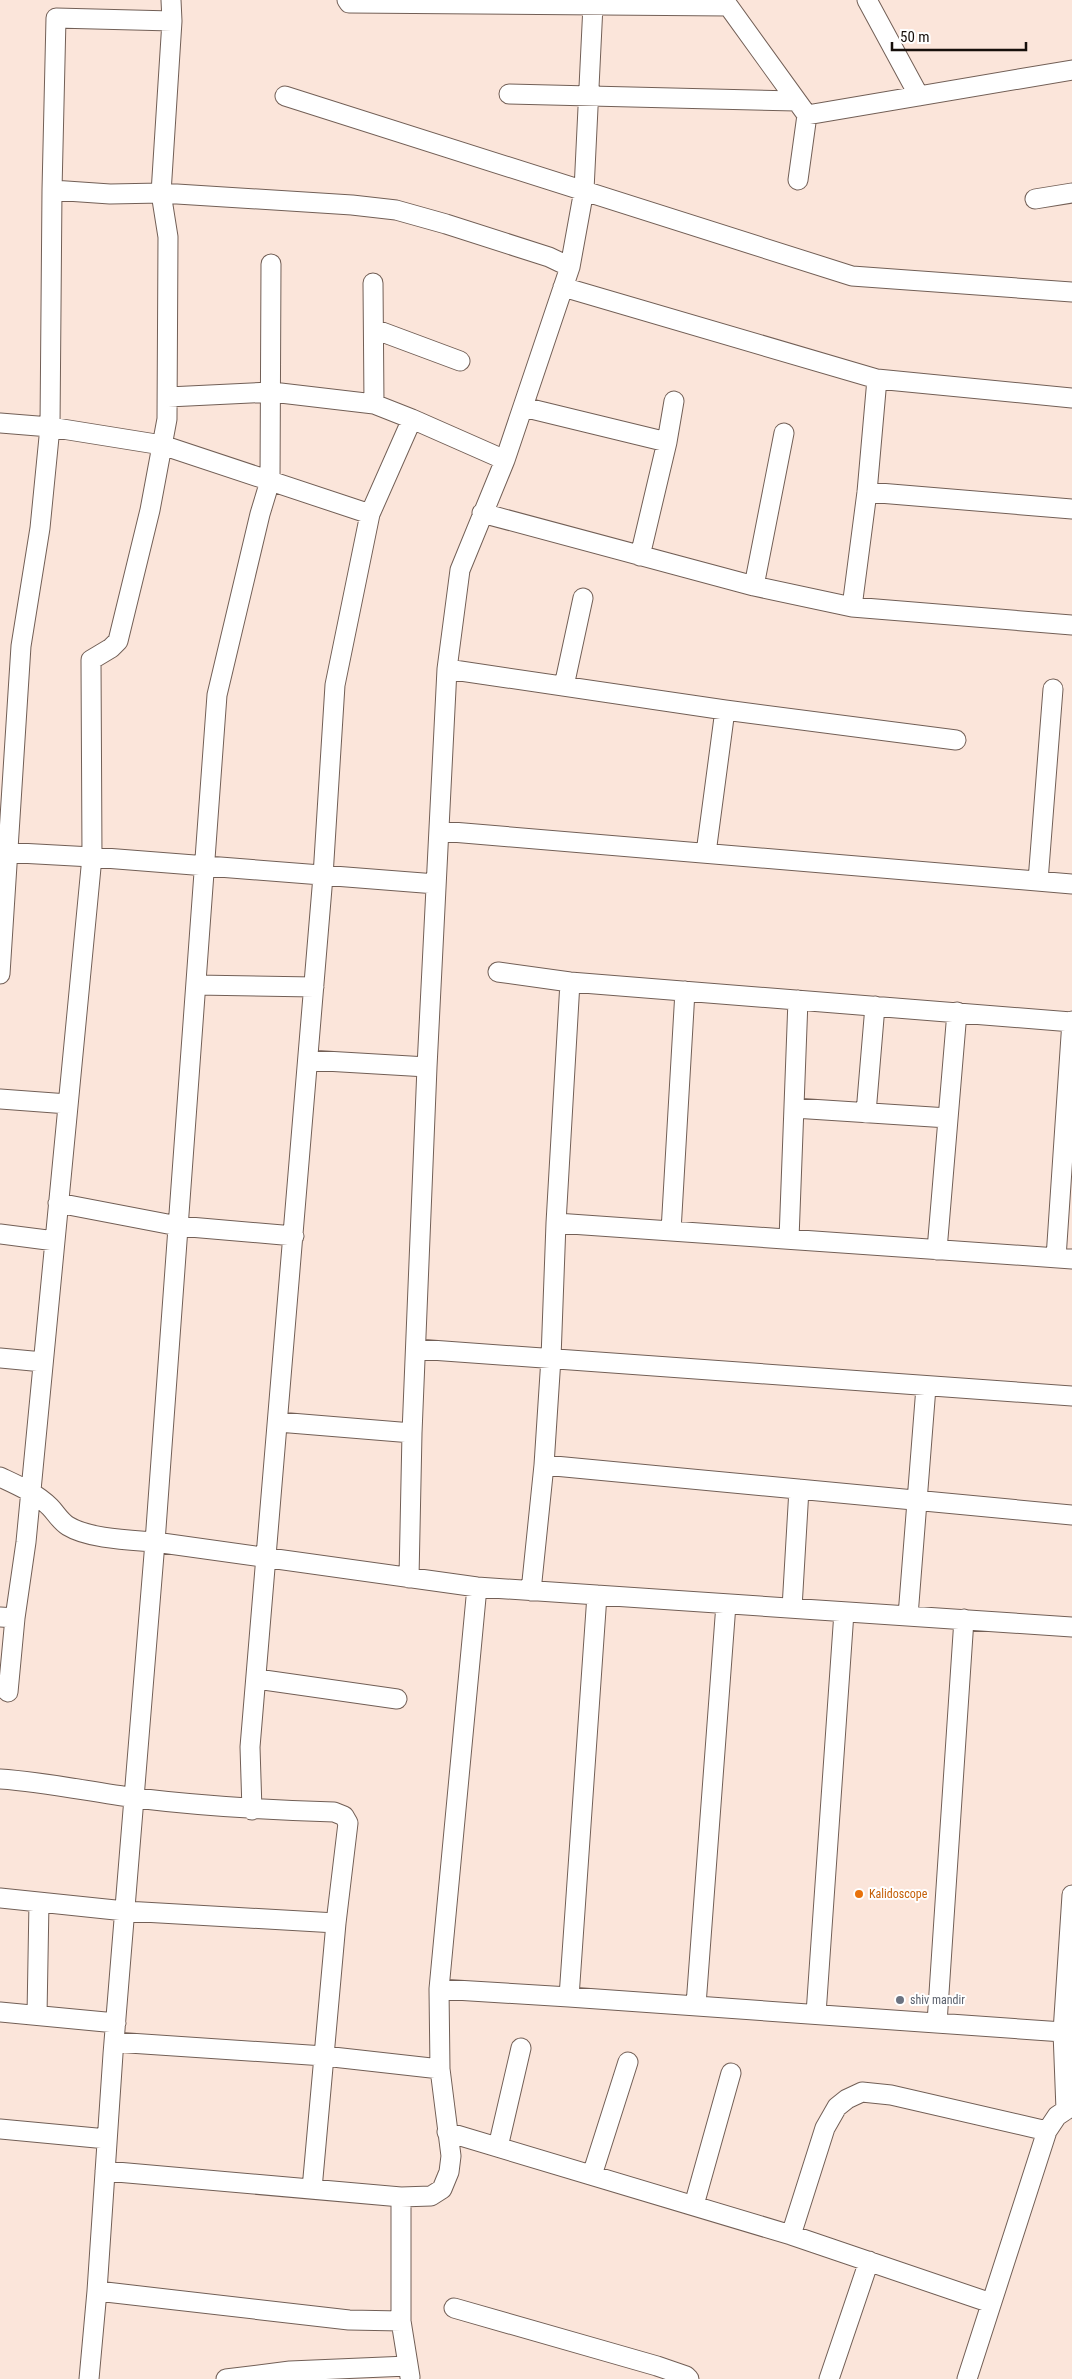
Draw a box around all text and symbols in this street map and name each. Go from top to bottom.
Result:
scale bar [892,20,1026,52]
text: 50 m [900,28,930,46]
place label: Kalidoscope [869,1887,928,1901]
marker: Kalidoscope [853,1888,865,1900]
place label: shiv mandir [910,1993,965,2007]
marker: shiv mandir [894,1994,906,2006]

